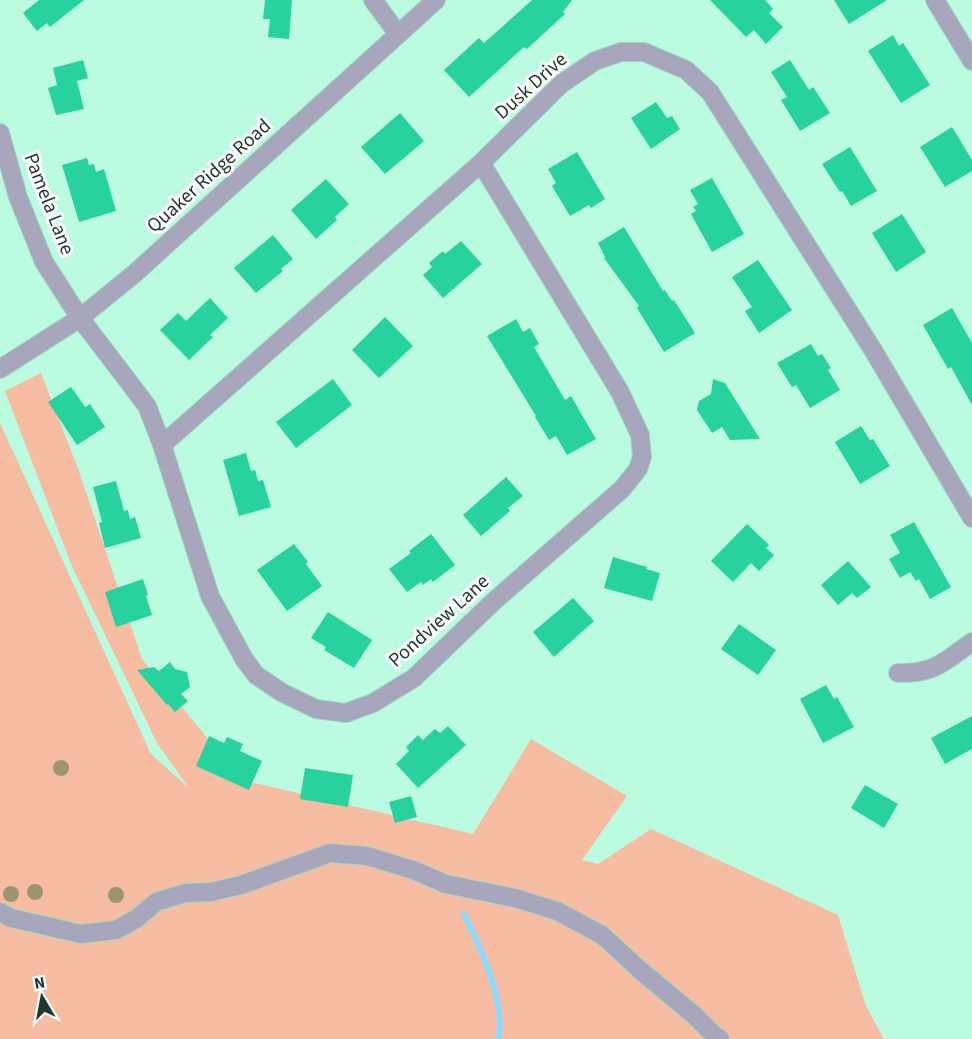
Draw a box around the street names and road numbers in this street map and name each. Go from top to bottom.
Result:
street label: Dusk Drive [489,46,573,126]
street label: Quaker Ridge Road [141,112,277,240]
street label: Pamela Lane [17,149,81,259]
street label: Pondview Lane [382,568,496,674]

